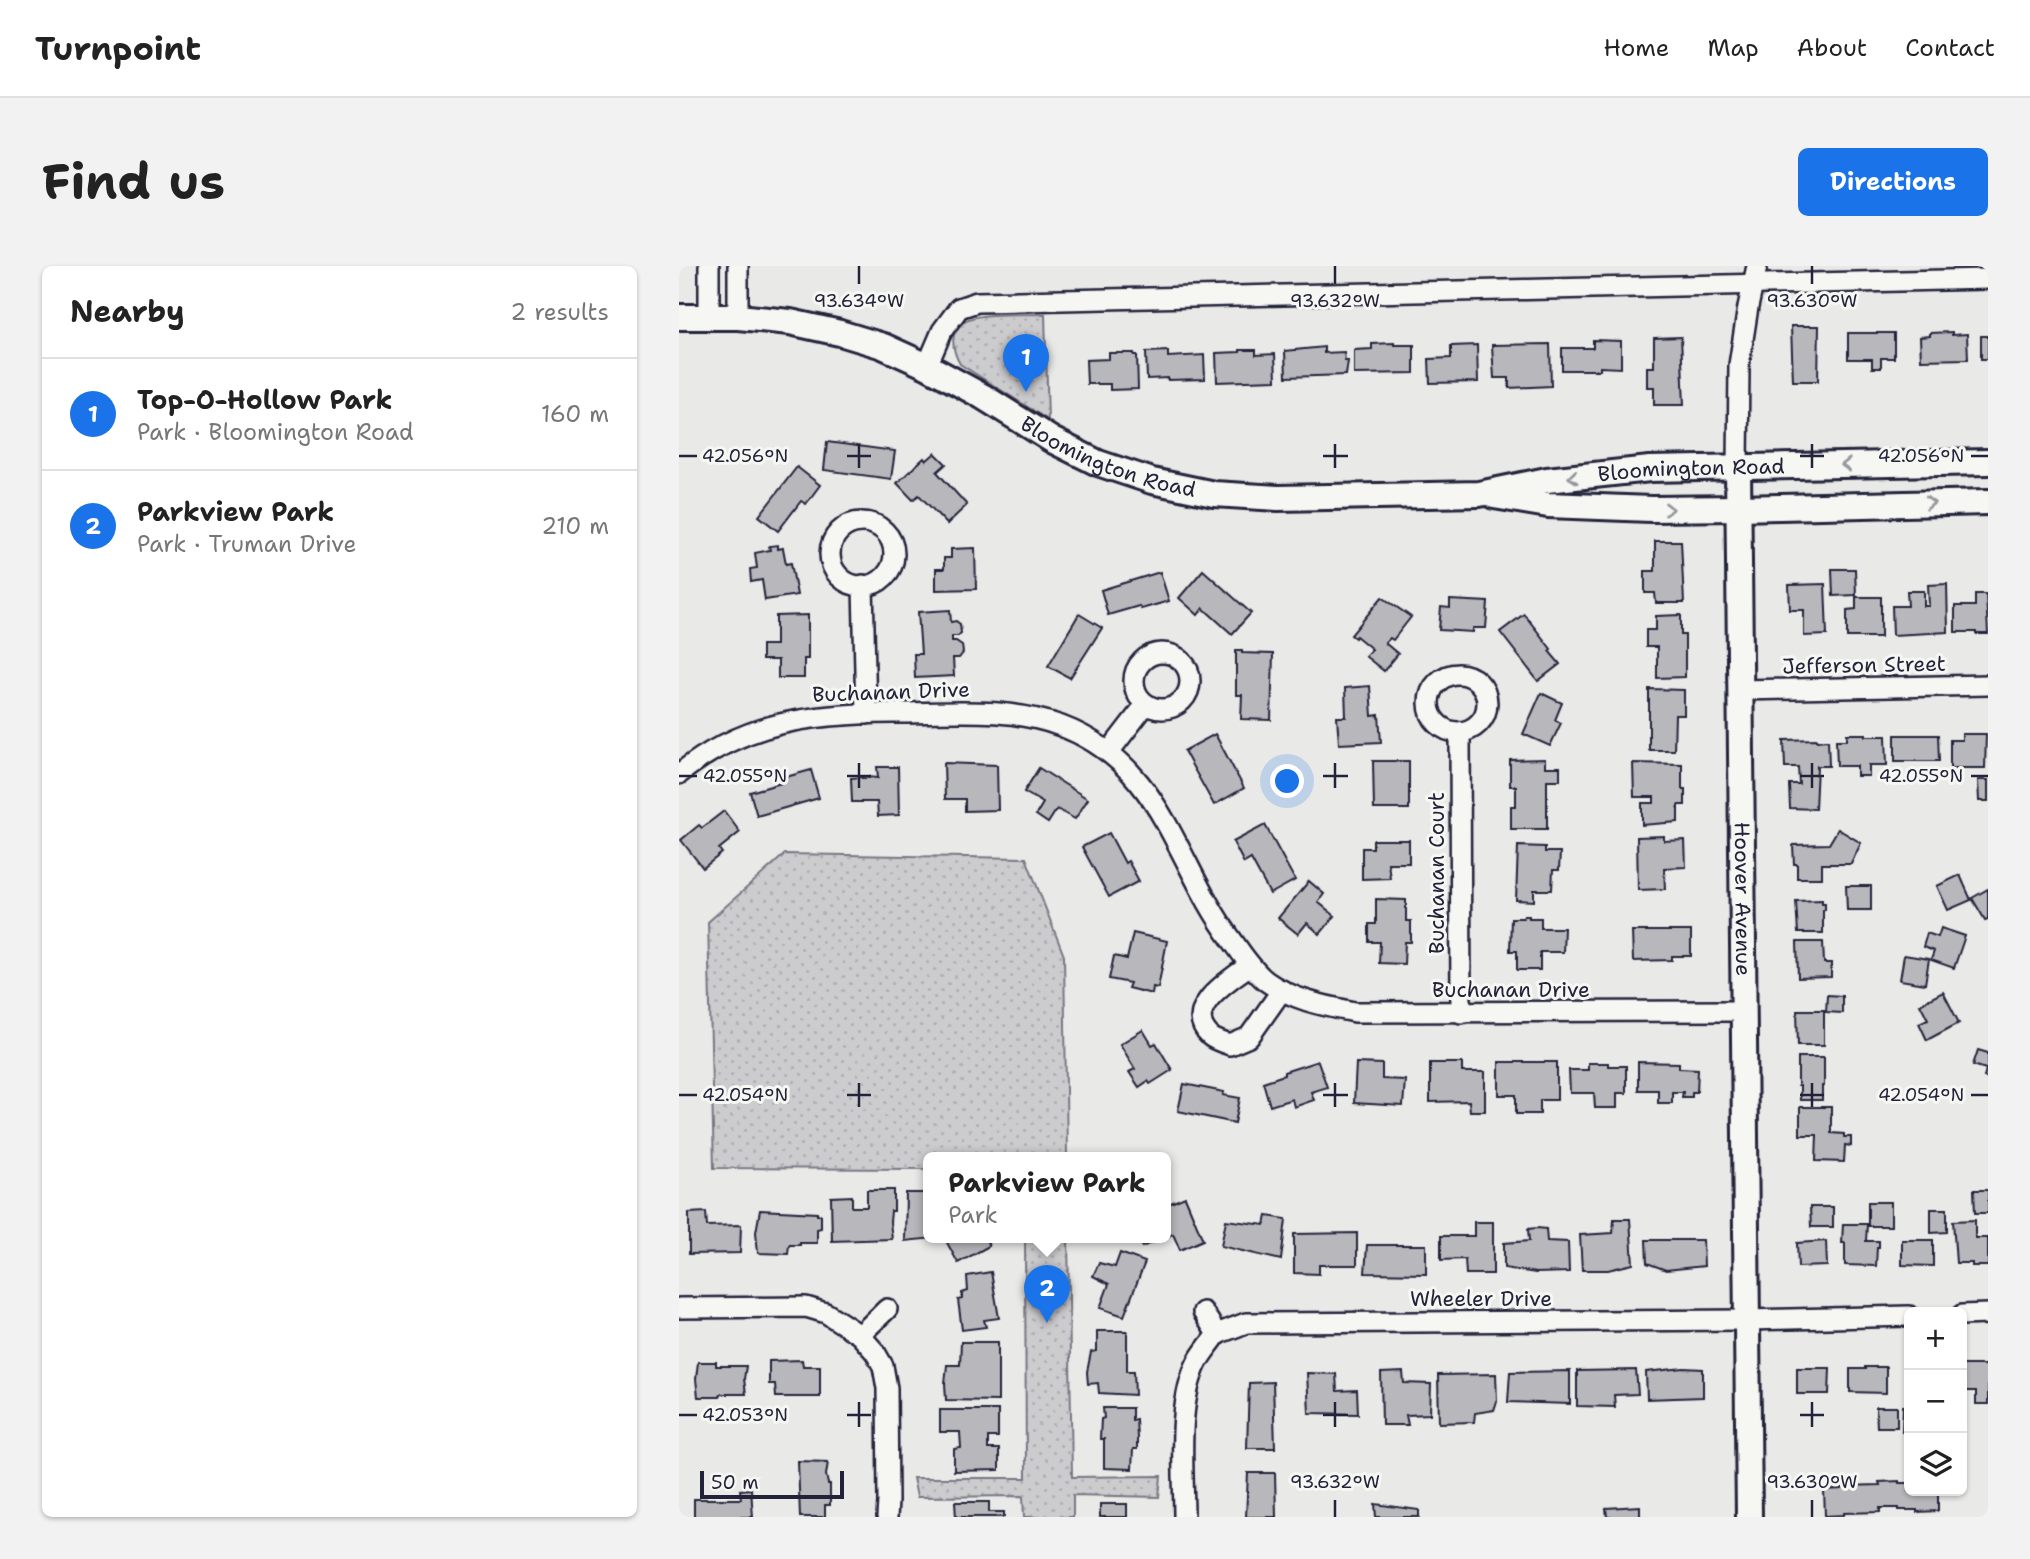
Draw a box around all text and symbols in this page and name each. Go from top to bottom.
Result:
text: Turnpoint [35,26,201,71]
text: Home [1603,32,1669,64]
text: Map [1707,32,1759,64]
text: About [1797,32,1867,64]
text: Contact [1905,32,1995,64]
button: Directions [1798,148,1988,216]
text: Find us [42,149,225,215]
text: 93.634°W [814,289,904,313]
text: 93.632°W [1290,289,1380,313]
text: 93.630°W [1767,289,1857,313]
text: Nearby [70,291,185,332]
text: 2 results [510,297,609,327]
pin: 1 [1003,334,1049,392]
text: Top-O-Hollow Park [137,382,392,417]
text: 1 [88,399,98,429]
text: 160 m [541,399,609,429]
street label: Bloomington Road [1015,410,1198,504]
text: Park · Bloomington Road [137,417,414,447]
text: 42.056°N [702,444,788,468]
text: 42.056°N [1878,444,1964,468]
street label: Bloomington Road [1596,452,1785,489]
one-way arrow [1841,457,1852,472]
one-way arrow [1567,470,1578,485]
text: Parkview Park [137,494,334,529]
one-way arrow [1925,495,1936,511]
one-way arrow [1664,501,1675,517]
text: 2 [85,511,101,541]
text: 210 m [541,511,609,541]
text: Park · Truman Drive [137,529,356,559]
street label: Jefferson Street [1782,650,1946,680]
street label: Buchanan Drive [812,675,970,709]
text: 42.055°N [703,764,787,788]
your location [1270,764,1304,798]
text: 42.055°N [1879,764,1963,788]
street label: Buchanan Court [1423,792,1451,954]
street label: Hoover Avenue [1728,822,1757,976]
street label: Buchanan Drive [1432,976,1590,1004]
text: 42.054°N [702,1083,788,1107]
text: 42.054°N [1878,1083,1964,1107]
popup [923,1152,1171,1243]
text: Parkview Park [948,1165,1146,1200]
text: Park [948,1200,998,1230]
pin: 2 [1024,1265,1070,1323]
street label: Wheeler Drive [1410,1285,1552,1313]
map controls [1904,1307,1967,1496]
button: + [1904,1307,1967,1370]
button: − [1904,1370,1967,1433]
text: 42.053°N [702,1403,788,1427]
button: layers [1904,1433,1967,1496]
scale bar [700,1468,843,1500]
text: 50 m [711,1470,759,1495]
text: 93.632°W [1290,1470,1380,1494]
text: 93.630°W [1767,1470,1857,1494]

